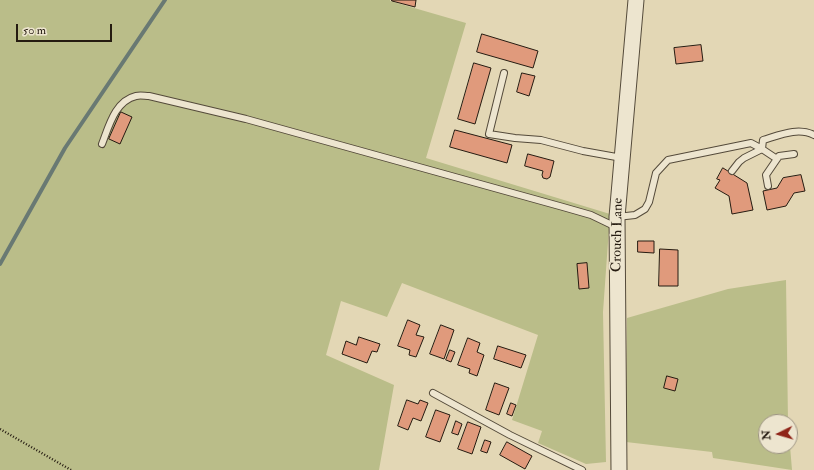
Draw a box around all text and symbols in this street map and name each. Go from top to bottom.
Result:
scale bar [18,16,114,42]
text: 50 m [23,23,46,38]
street label: Crouch Lane [609,198,627,272]
north arrow [758,414,798,454]
text: N [760,430,773,440]

